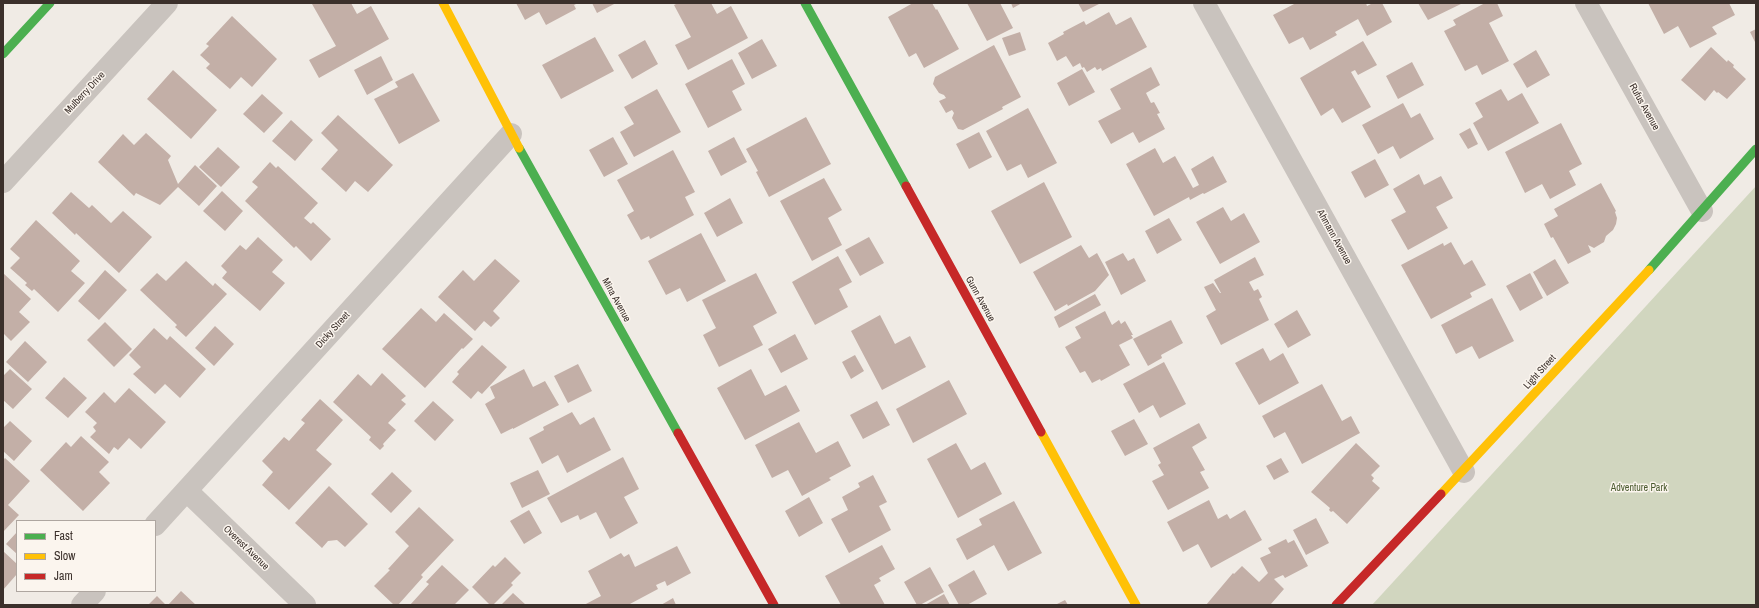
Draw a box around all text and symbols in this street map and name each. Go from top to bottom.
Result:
street label: Mulberry Drive [62,69,108,117]
street label: Rufus Avenue [1626,82,1662,132]
street label: Ahmann Avenue [1314,208,1354,266]
street label: Gunn Avenue [963,274,997,324]
street label: Mina Avenue [599,276,633,324]
street label: Dicky Street [314,309,352,351]
street label: Light Street [1521,352,1559,392]
park label: Adventure Park [1611,482,1667,494]
legend [16,520,156,592]
street label: Overest Avenue [221,523,271,573]
text: Fast [54,528,73,544]
text: Slow [54,548,75,564]
text: Jam [54,568,73,584]

